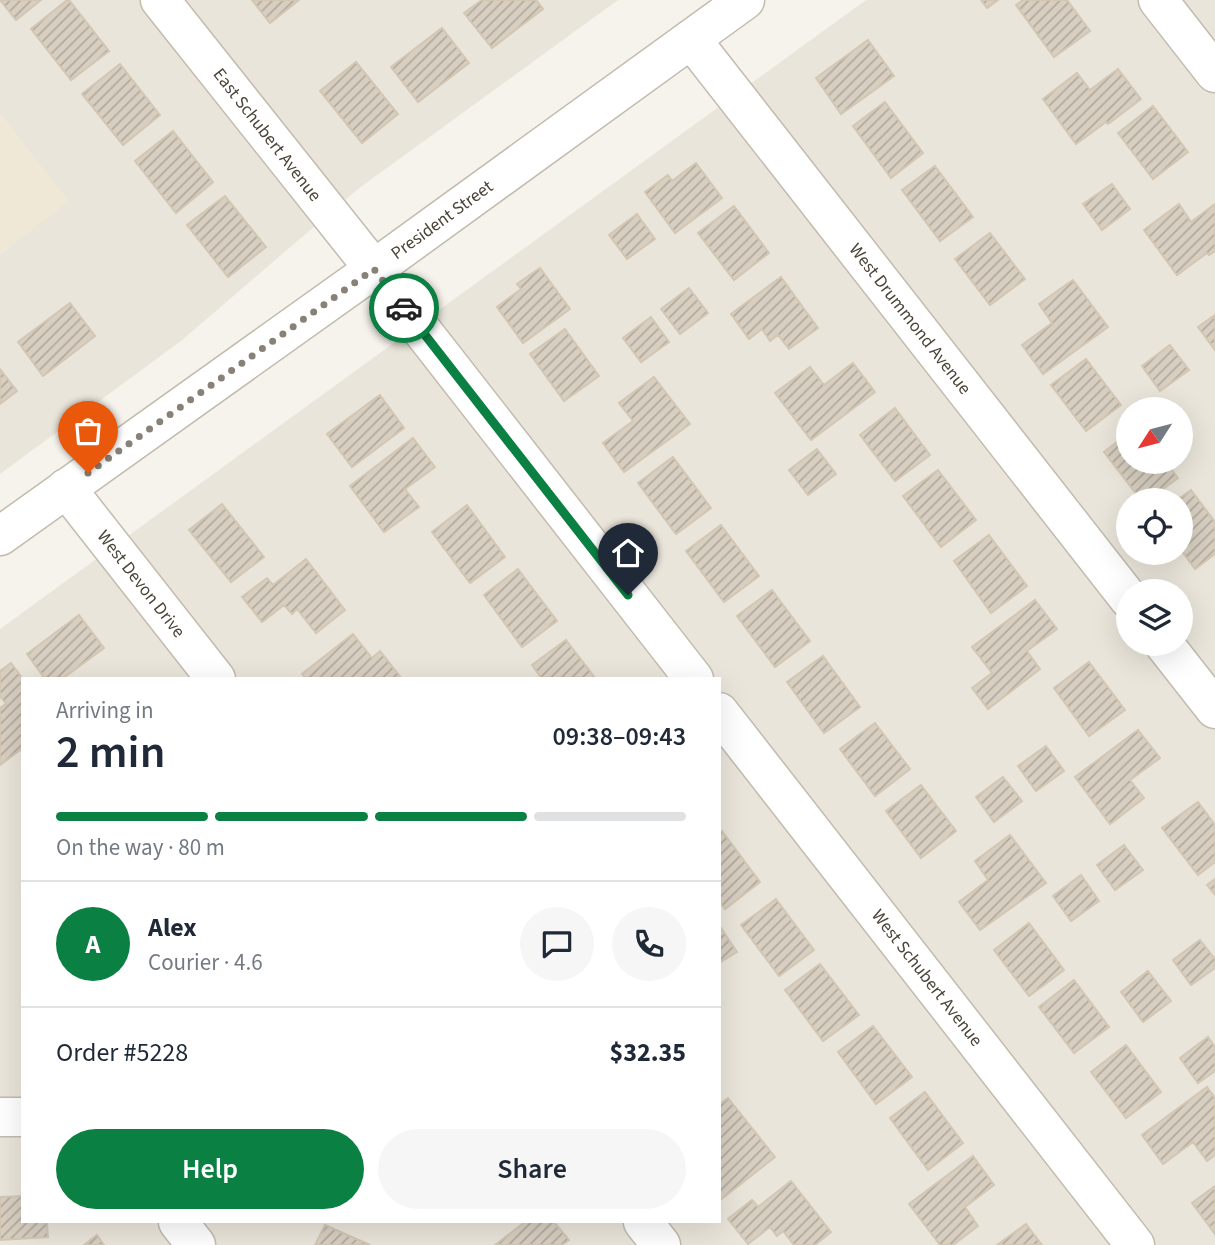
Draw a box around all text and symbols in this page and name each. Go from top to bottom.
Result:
street label: East Schubert Avenue [207,63,327,207]
street label: President Street [386,174,498,266]
street label: West Drummond Avenue [843,238,977,400]
courier [369,273,439,343]
icon: car [385,289,423,327]
north arrow [1116,397,1194,474]
map controls [1116,397,1193,656]
pin [58,401,118,473]
icon: bag [69,412,107,450]
button: locate [1116,488,1193,565]
pin [598,523,658,595]
street label: West Devon Drive [91,525,191,643]
icon: home [609,534,647,572]
button: layers [1116,579,1193,656]
text: Arriving in [56,694,154,727]
text: 09:38–09:43 [553,718,686,755]
text: 2 min [56,720,165,785]
text: On the way · 80 m [56,831,225,864]
street label: West Schubert Avenue [866,904,988,1052]
button: chat [520,907,594,981]
button: phone [612,907,686,981]
text: Alex [148,909,197,946]
text: A [86,926,100,963]
text: Courier · 4.6 [148,946,263,979]
text: Order #5228 [56,1034,188,1071]
text: $32.35 [610,1034,686,1071]
button: Help [56,1129,364,1209]
button: Share [378,1129,686,1209]

